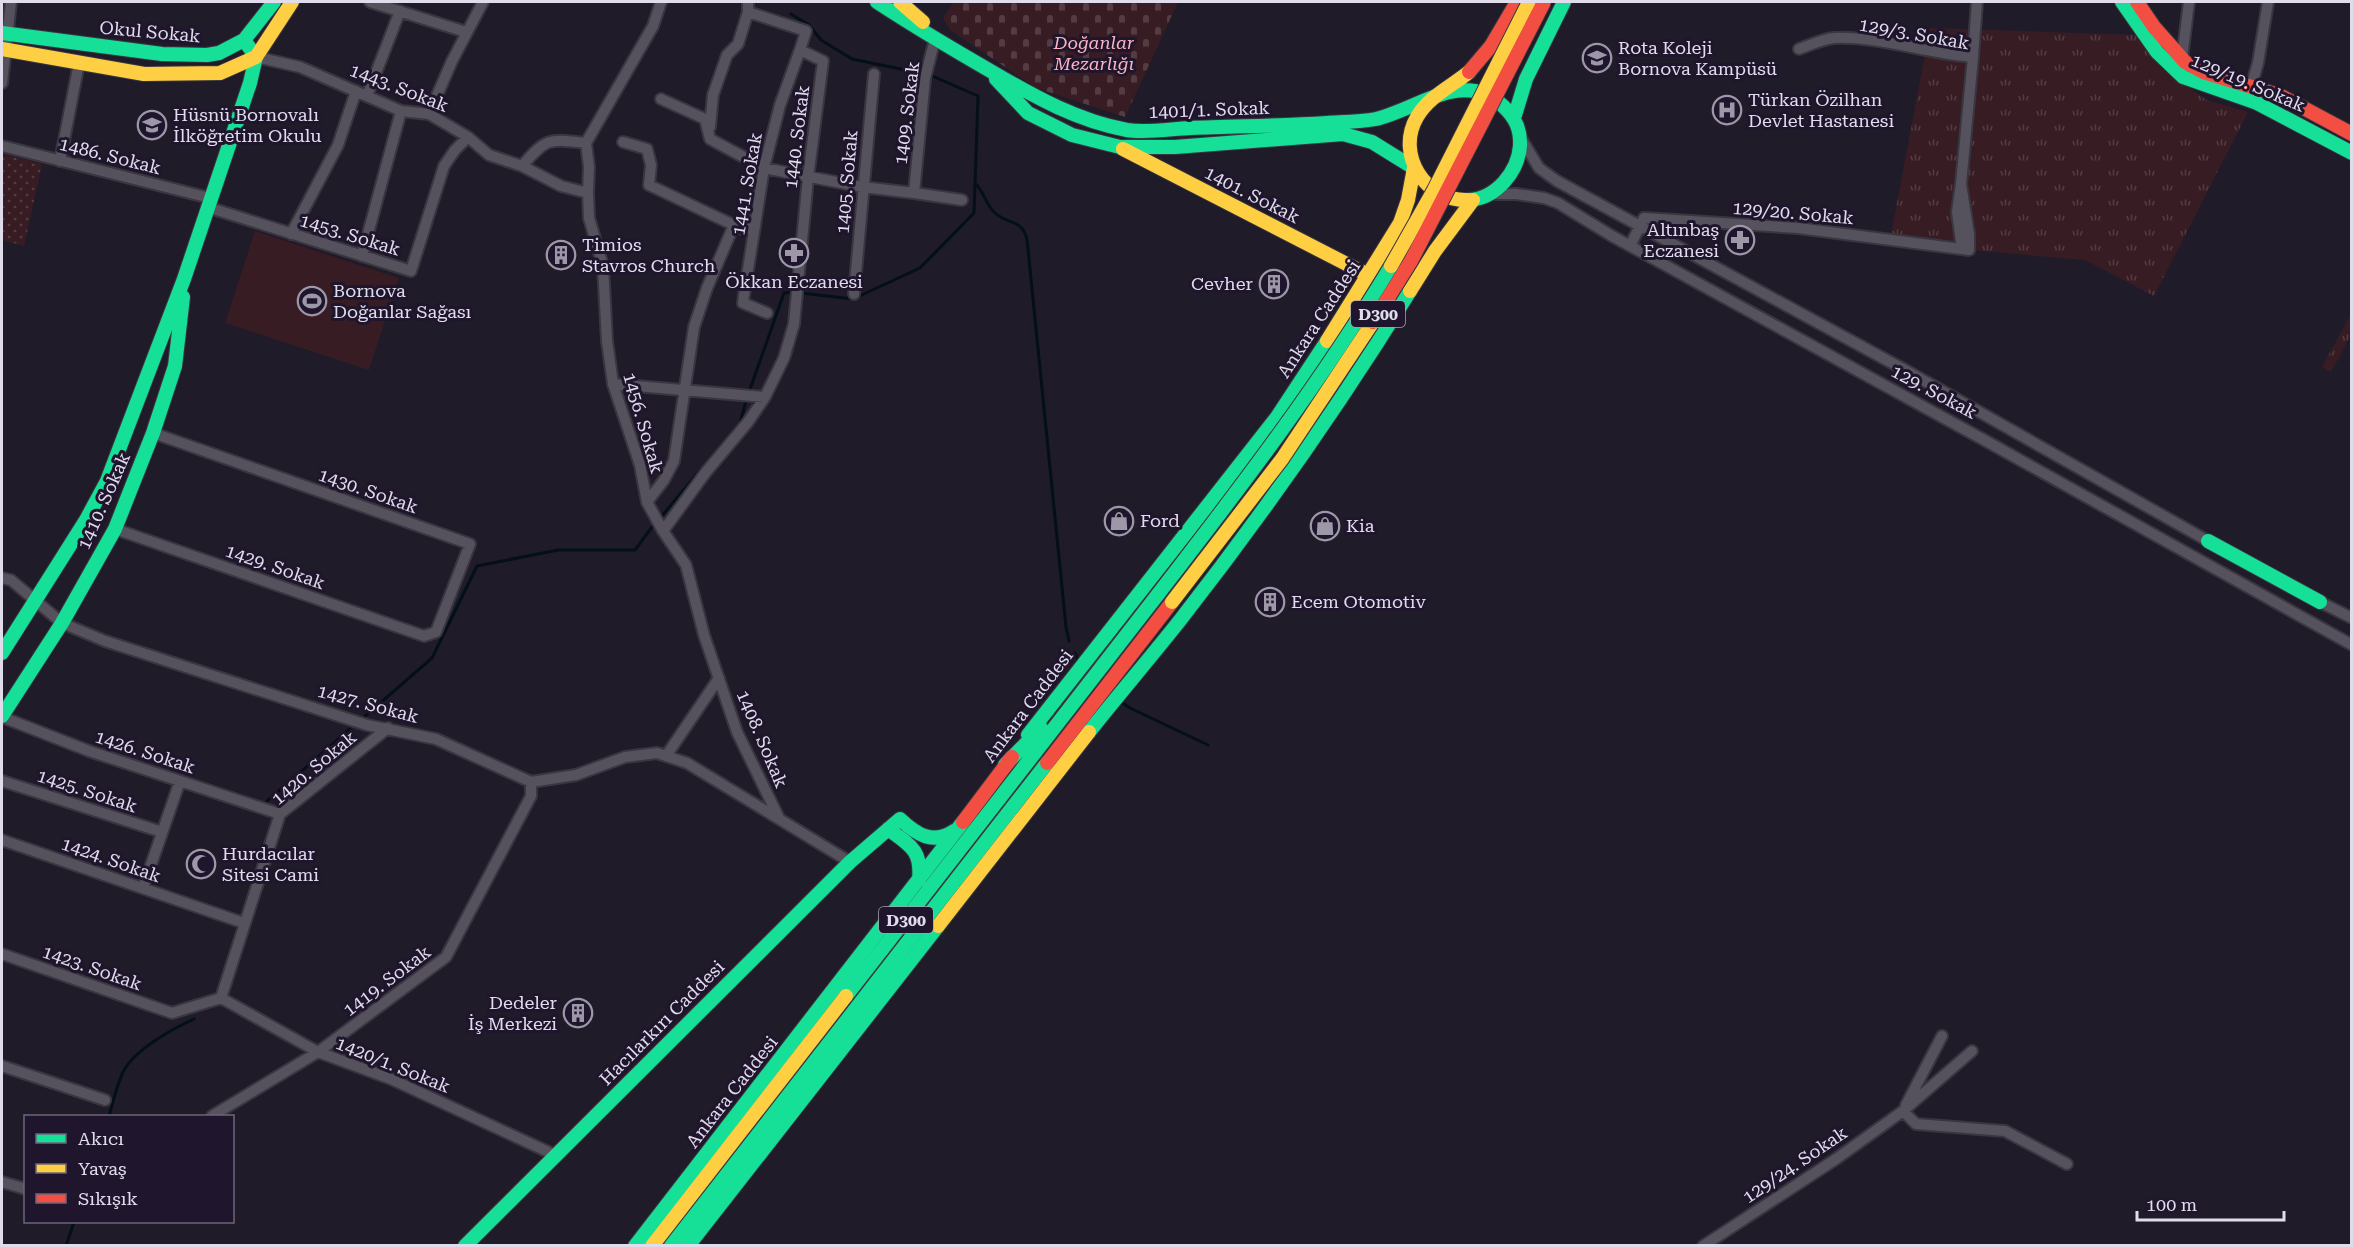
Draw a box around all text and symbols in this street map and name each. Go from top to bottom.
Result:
street label: 129/3. Sokak [1857,13,1971,54]
street label: Okul Sokak [99,17,201,46]
park label: Doğanlar Mezarlığı [1053,32,1135,74]
place label: Rota Koleji Bornova Kampüsü [1618,37,1777,79]
school or university icon: Rota Koleji Bornova Kampüsü [1581,42,1613,74]
street label: 129/19. Sokak [2188,49,2308,116]
street label: 1443. Sokak [347,59,451,116]
street label: 1409. Sokak [890,60,923,166]
street label: 1440. Sokak [780,84,813,190]
place label: Türkan Özilhan Devlet Hastanesi [1748,89,1894,131]
hospital icon: Türkan Özilhan Devlet Hastanesi [1711,94,1743,126]
street label: 1401/1. Sokak [1148,97,1270,122]
place label: Hüsnü Bornovalı İlköğretim Okulu [173,104,321,146]
school or university icon: Hüsnü Bornovalı İlköğretim Okulu [136,109,168,141]
street label: 1405. Sokak [832,129,861,235]
street label: 1441. Sokak [727,131,766,237]
street label: 1486. Sokak [57,133,163,178]
street label: 1401. Sokak [1201,162,1303,228]
street label: 129/20. Sokak [1732,197,1855,228]
street label: 1453. Sokak [297,209,403,260]
place label: Altınbaş Eczanesi [1643,219,1719,261]
pharmacy icon: Altınbaş Eczanesi [1724,224,1756,256]
place label: Timios Stavros Church [582,234,716,276]
pharmacy icon: Ökkan Eczanesi [778,237,810,269]
building icon: Timios Stavros Church [545,239,577,271]
street label: Ankara Caddesi [1273,256,1364,381]
building icon: Cevher [1258,268,1290,300]
place label: Ökkan Eczanesi [725,271,863,292]
place label: Cevher [1191,273,1253,294]
place label: Bornova Doğanlar Sağası [333,280,472,322]
sports icon: Bornova Doğanlar Sağası [296,285,328,317]
road number: D300 [1351,301,1405,327]
street label: 129. Sokak [1888,360,1981,423]
street label: 1456. Sokak [619,370,668,476]
street label: 1410. Sokak [73,449,134,553]
street label: 1430. Sokak [316,464,421,517]
shop icon: Ford [1103,505,1135,537]
place label: Ford [1140,510,1180,531]
shop icon: Kia [1309,510,1341,542]
place label: Kia [1346,515,1375,536]
street label: 1429. Sokak [223,540,328,593]
building icon: Ecem Otomotiv [1254,586,1286,618]
place label: Ecem Otomotiv [1291,591,1426,612]
street label: Ankara Caddesi [978,645,1077,766]
street label: 1427. Sokak [315,680,421,727]
street label: 1408. Sokak [732,687,792,791]
street label: 1426. Sokak [92,725,198,778]
street label: 1420. Sokak [267,726,360,809]
street label: 1425. Sokak [34,764,140,817]
street label: 1424. Sokak [59,833,164,886]
place label: Hurdacılar Sitesi Cami [222,843,319,885]
mosque icon: Hurdacılar Sitesi Cami [185,848,217,880]
road number: D300 [879,907,933,933]
street label: 1423. Sokak [40,941,145,994]
street label: 1419. Sokak [339,941,435,1020]
street label: Hacılarkırı Caddesi [595,956,728,1089]
place label: Dedeler İş Merkezi [468,992,557,1034]
building icon: Dedeler İş Merkezi [562,997,594,1029]
street label: 1420/1. Sokak [333,1032,454,1097]
street label: Ankara Caddesi [682,1032,782,1152]
legend [24,1115,234,1223]
street label: 129/24. Sokak [1738,1122,1851,1207]
text: Akıcı [78,1128,124,1149]
text: Yavaş [78,1158,127,1179]
scale bar [2137,1184,2284,1222]
text: Sıkışık [78,1188,138,1209]
text: 100 m [2146,1194,2197,1215]

